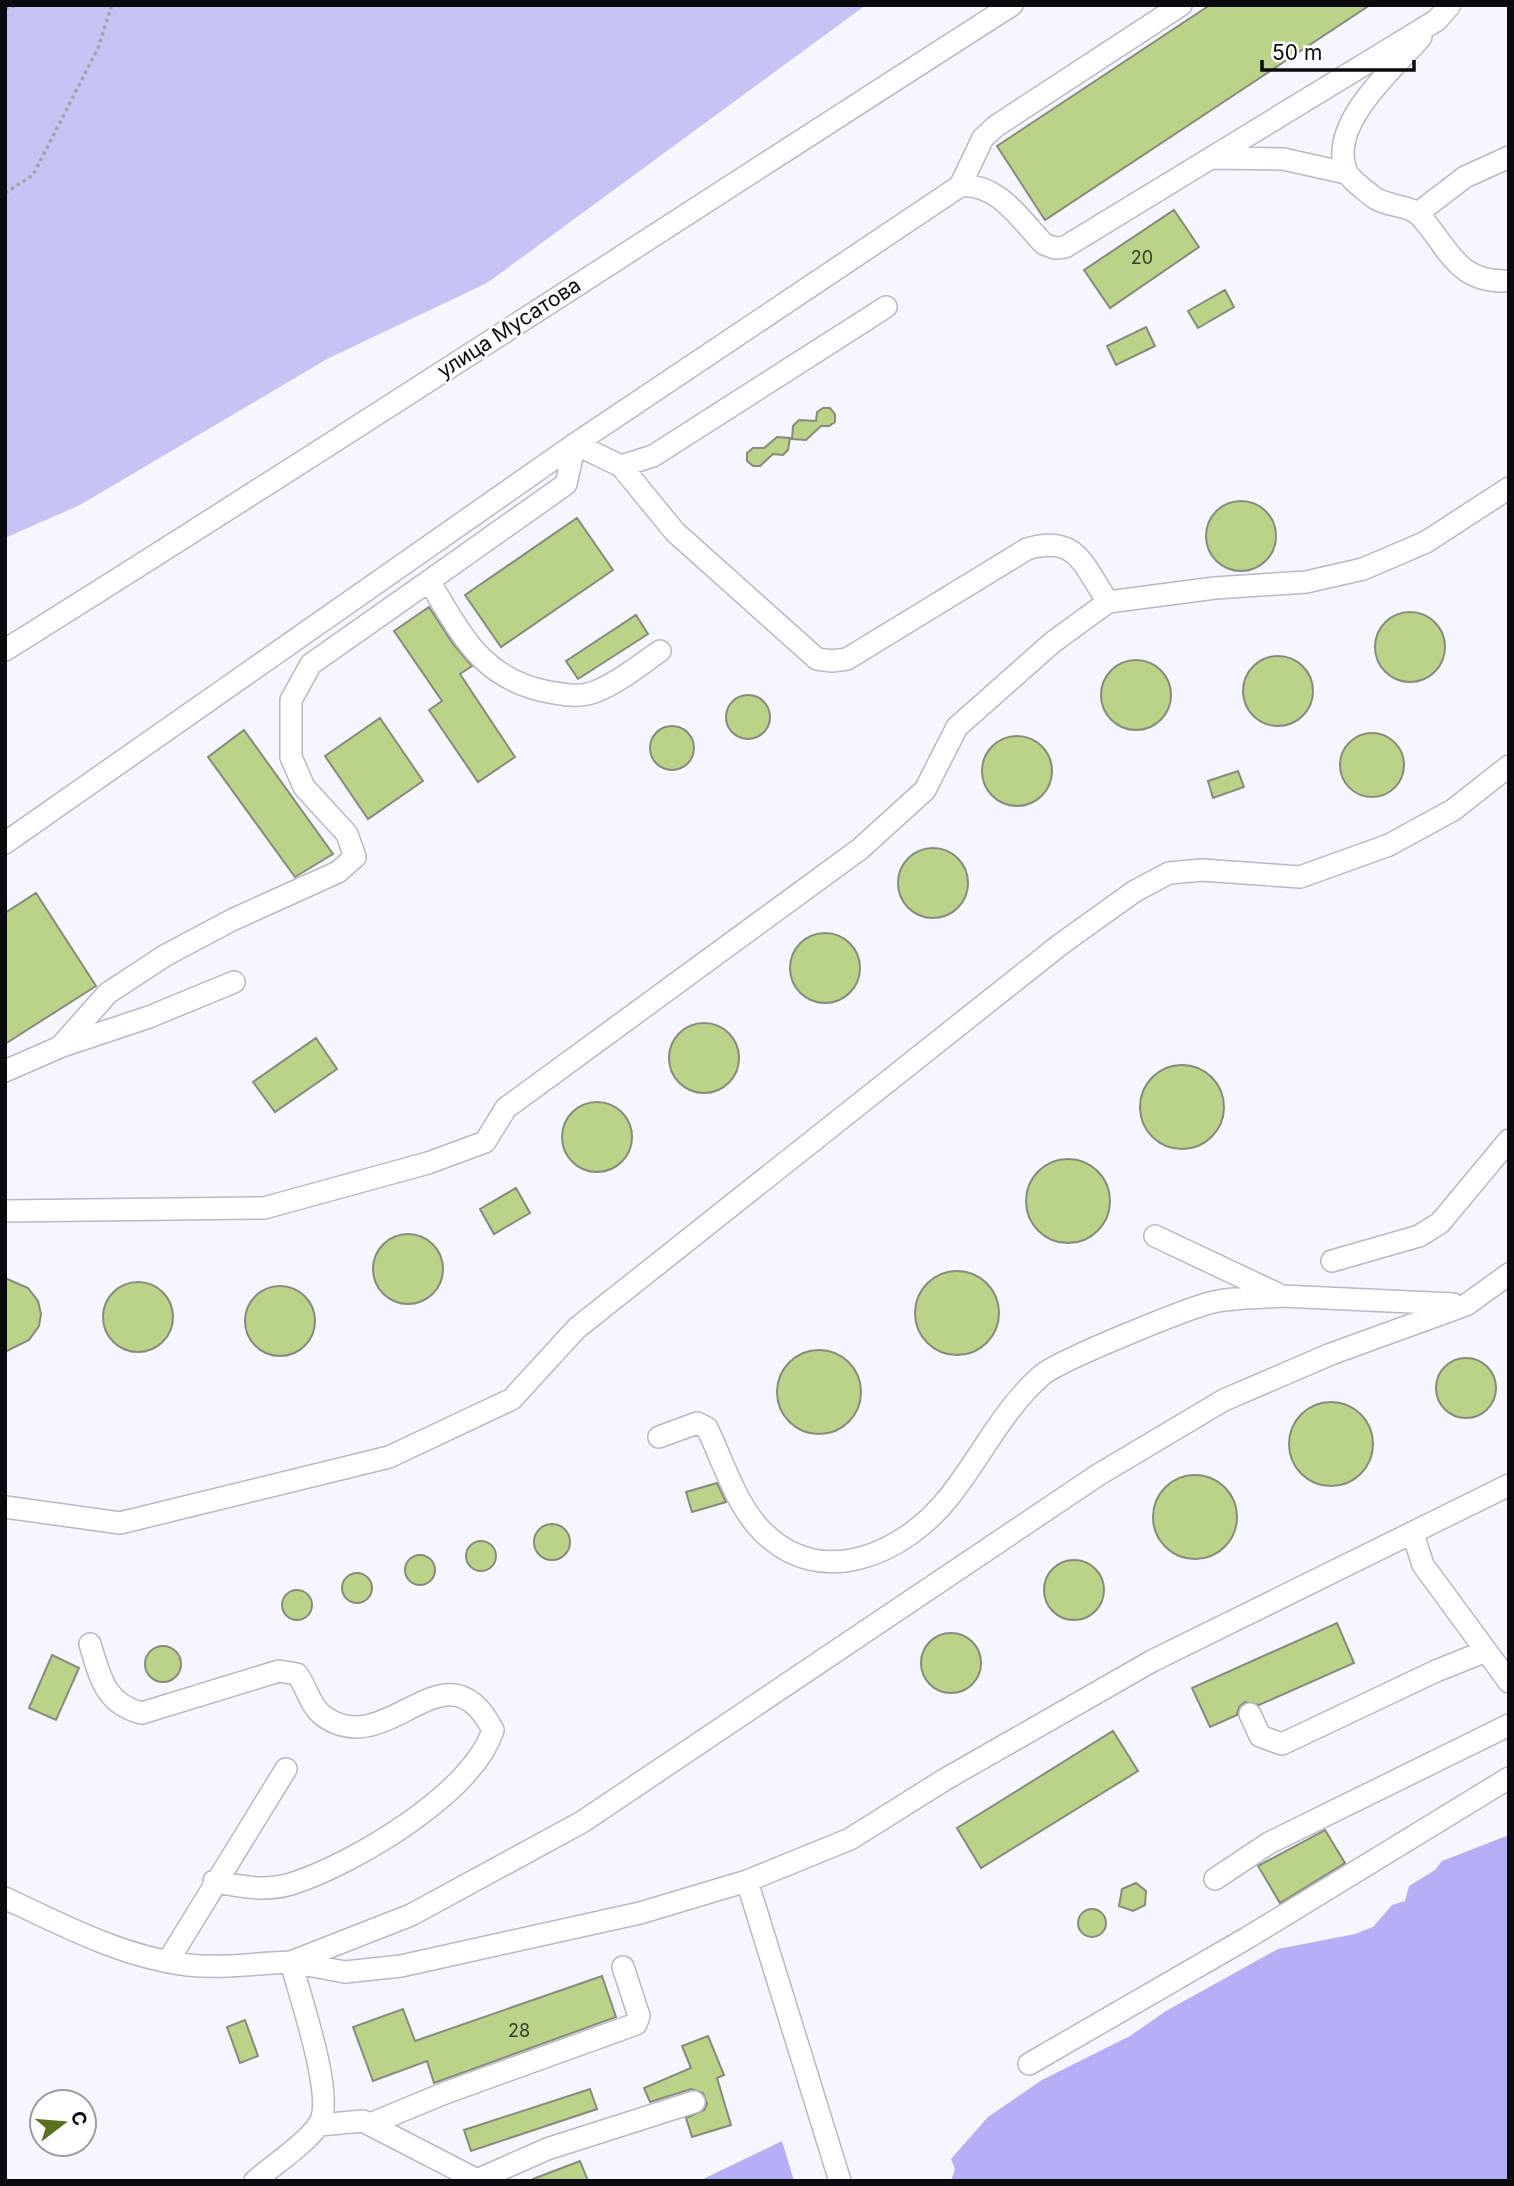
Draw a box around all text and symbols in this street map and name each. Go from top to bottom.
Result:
scale bar [1262,28,1414,72]
text: 50 m [1272,40,1322,65]
house number: 20 [1131,247,1153,268]
street label: улица Мусатова [432,272,585,383]
house number: 28 [508,2020,530,2041]
north arrow [28,2088,98,2158]
text: С [66,2109,92,2128]

